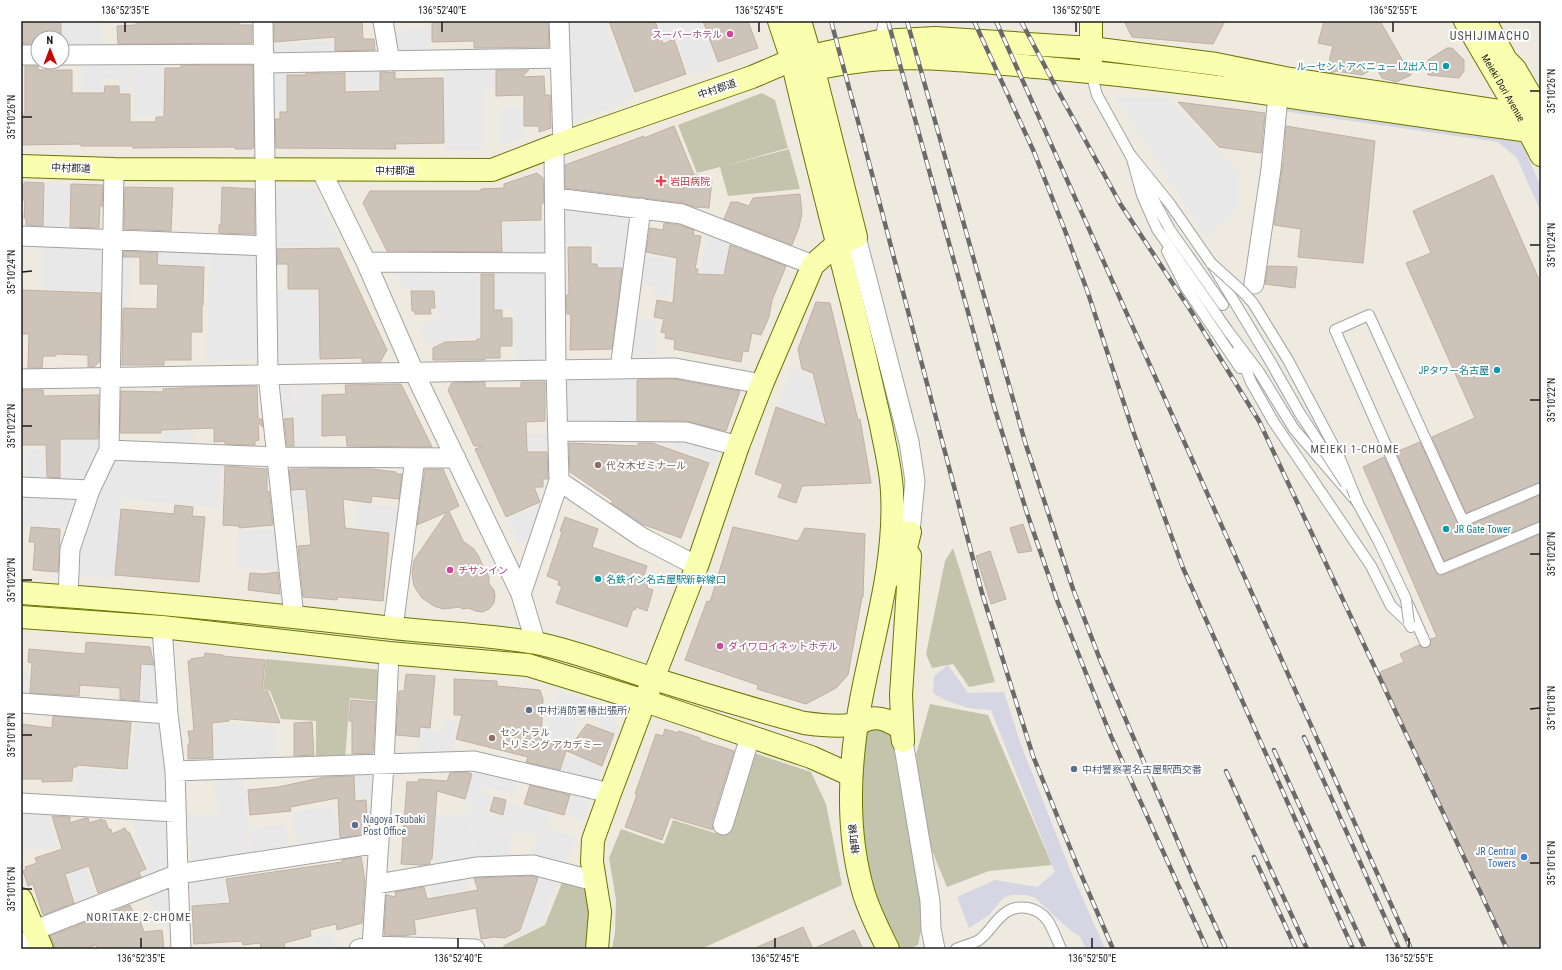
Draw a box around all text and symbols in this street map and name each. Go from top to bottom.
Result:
text: 136°52'35"E [101,5,149,16]
text: 136°52'40"E [418,5,466,16]
text: 136°52'45"E [735,5,783,16]
text: 136°52'50"E [1052,5,1100,16]
text: 136°52'55"E [1369,5,1417,16]
place label: スーパーホテル [652,29,722,40]
marker: スーパーホテル [725,29,735,39]
district label: USHIJIMACHO [1450,29,1530,43]
north arrow [30,30,70,70]
text: N [46,34,54,47]
street label: Meieki Dori Avenue [1480,52,1528,123]
place label: ルーセントアベニュー L2出入口 [1296,61,1438,72]
marker: ルーセントアベニュー L2出入口 [1441,61,1451,71]
text: 35°10'26"N [1546,69,1557,113]
street label: 中村郡道 [696,77,738,101]
text: 35°10'26"N [6,95,17,139]
street label: 中村郡道 [51,162,91,174]
street label: 中村郡道 [375,165,415,176]
marker: 岩田病院 [655,175,667,187]
place label: 岩田病院 [670,176,710,187]
text: 35°10'24"N [1546,223,1557,267]
text: 35°10'24"N [6,250,17,294]
place label: JPタワー名古屋 [1419,365,1489,376]
marker: JPタワー名古屋 [1492,365,1502,375]
text: 35°10'22"N [1546,378,1557,422]
text: 35°10'22"N [6,404,17,448]
district label: MEIEKI 1-CHOME [1311,443,1399,456]
marker: 代々木ゼミナール [593,460,603,470]
place label: 代々木ゼミナール [606,460,686,471]
marker: JR Gate Tower [1441,524,1451,534]
place label: JR Gate Tower [1454,524,1511,535]
text: 35°10'20"N [1546,532,1557,576]
text: 35°10'20"N [6,558,17,602]
marker: チサンイン [445,565,455,575]
place label: チサンイン [458,565,508,576]
marker: 名鉄イン名古屋駅新幹線口 [593,574,603,584]
place label: 名鉄イン名古屋駅新幹線口 [606,574,726,585]
marker: ダイワロイネットホテル [715,641,725,651]
place label: ダイワロイネットホテル [728,641,838,652]
text: 35°10'18"N [1546,686,1557,730]
marker: 中村消防署椿出張所 [524,705,534,715]
place label: 中村消防署椿出張所 [537,705,627,716]
text: 35°10'18"N [6,713,17,757]
place label: セントラル トリミング アカデミー [500,727,602,750]
marker: セントラル トリミング アカデミー [487,733,497,743]
marker: 中村警察署名古屋駅西交番 [1069,764,1079,774]
place label: 中村警察署名古屋駅西交番 [1082,764,1202,775]
place label: Nagoya Tsubaki Post Office [363,814,425,837]
marker: Nagoya Tsubaki Post Office [350,820,360,830]
street label: 椿町線 [847,823,861,855]
text: 35°10'16"N [1546,841,1557,885]
place label: JR Central Towers [1475,846,1516,869]
marker: JR Central Towers [1519,852,1529,862]
text: 35°10'16"N [6,867,17,911]
district label: NORITAKE 2-CHOME [86,911,192,924]
text: 136°52'35"E [117,953,165,964]
text: 136°52'40"E [434,953,482,964]
text: 136°52'45"E [751,953,799,964]
text: 136°52'50"E [1068,953,1116,964]
text: 136°52'55"E [1385,953,1433,964]

